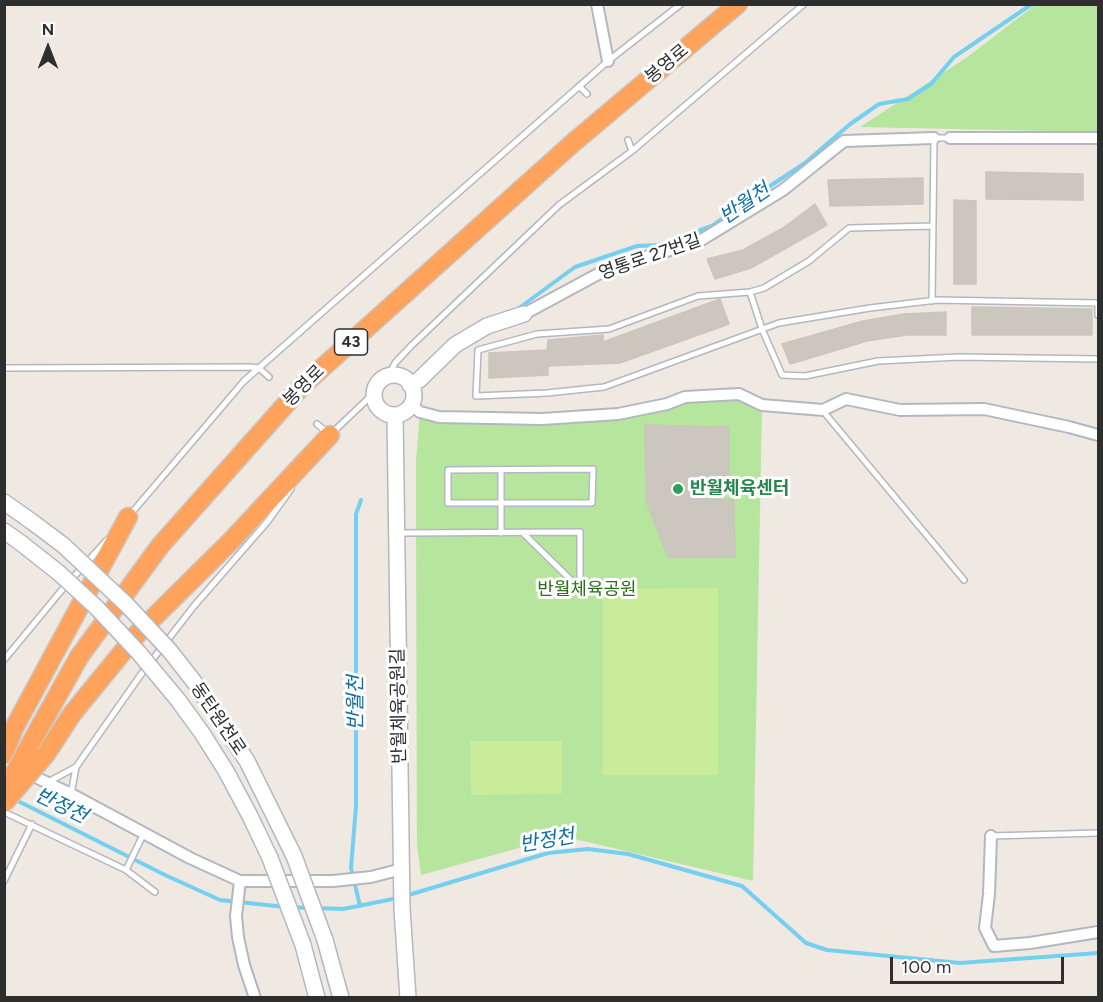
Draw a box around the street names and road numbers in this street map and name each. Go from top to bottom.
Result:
street label: 봉영로 [641,40,693,88]
street label: 영통로 27번길 [596,229,704,285]
road number: 43 [334,329,368,355]
street label: 봉영로 [279,361,329,411]
street label: 반월체육공원길 [387,648,411,764]
street label: 동탄원천로 [186,679,250,759]

